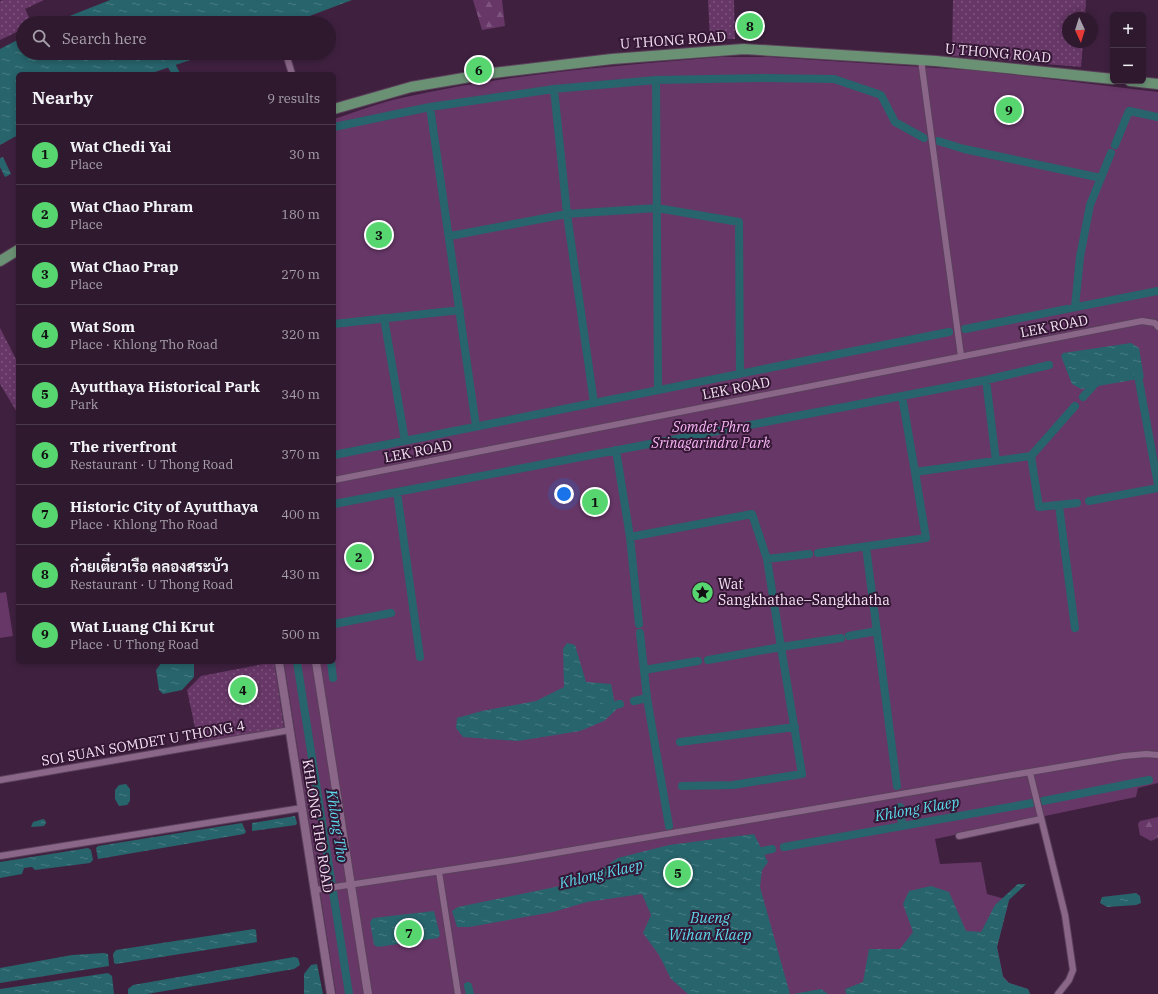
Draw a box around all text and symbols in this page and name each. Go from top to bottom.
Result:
pin: 8 [737,11,763,41]
north arrow [1062,12,1098,48]
map controls [1110,12,1146,84]
button: + [1110,12,1146,48]
search box [16,16,336,60]
icon: search [30,27,52,49]
street label: U THONG ROAD [619,27,727,53]
text: Search here [62,29,147,48]
street label: U THONG ROAD [944,39,1052,67]
button: − [1110,48,1146,84]
pin: 6 [466,55,492,85]
text: Nearby [32,87,93,109]
text: 9 results [267,90,320,107]
pin: 9 [996,95,1022,125]
text: Wat Chedi Yai [70,137,171,156]
text: 1 [41,146,49,163]
text: 30 m [289,146,320,163]
text: Place [70,156,103,173]
text: Wat Chao Phram [70,197,193,216]
text: 2 [41,206,49,223]
text: 180 m [281,206,320,223]
text: Place [70,216,103,233]
pin: 3 [366,220,392,250]
text: Wat Chao Prap [70,257,178,276]
text: 3 [41,266,49,283]
text: 270 m [281,266,320,283]
text: Place [70,276,103,293]
street label: LEK ROAD [1018,311,1090,341]
text: Wat Som [70,317,135,336]
text: 4 [41,326,49,343]
text: 320 m [281,326,320,343]
text: Place · Khlong Tho Road [70,336,218,353]
street label: LEK ROAD [700,373,772,403]
text: Ayutthaya Historical Park [70,377,260,396]
text: 5 [41,386,49,403]
text: 340 m [281,386,320,403]
text: Park [70,396,98,413]
park label: Somdet Phra Srinagarindra Park [650,418,771,452]
street label: LEK ROAD [382,436,454,466]
text: The riverfront [70,437,177,456]
text: 6 [41,446,49,463]
text: 370 m [281,446,320,463]
text: Restaurant · U Thong Road [70,456,233,473]
your location [554,484,574,504]
pin: 1 [582,487,608,517]
text: Historic City of Ayutthaya [70,497,258,516]
text: 7 [41,506,49,523]
text: 400 m [281,506,320,523]
text: Place · Khlong Tho Road [70,516,218,533]
pin: 2 [346,542,372,572]
text: ก๋วยเตี๋ยวเรือ คลองสระบัว [70,557,229,576]
text: 8 [41,566,49,583]
text: 430 m [281,566,320,583]
place label: Wat Sangkhathae–Sangkhatha [718,575,890,609]
text: Restaurant · U Thong Road [70,576,233,593]
place icon: Wat Sangkhathae–Sangkhatha [689,579,715,605]
text: Wat Luang Chi Krut [70,617,214,636]
text: 9 [41,626,49,643]
text: 500 m [281,626,320,643]
text: Place · U Thong Road [70,636,199,653]
pin: 4 [230,675,256,705]
street label: SOI SUAN SOMDET U THONG 4 [40,716,246,770]
street label: KHLONG THO ROAD [299,758,337,894]
water label: Khlong Tho [322,787,353,864]
water label: Khlong Klaep [872,792,961,825]
water label: Khlong Klaep [556,855,645,893]
pin: 5 [665,858,691,888]
water label: Bueng Wihan Klaep [669,908,751,944]
pin: 7 [396,918,422,948]

